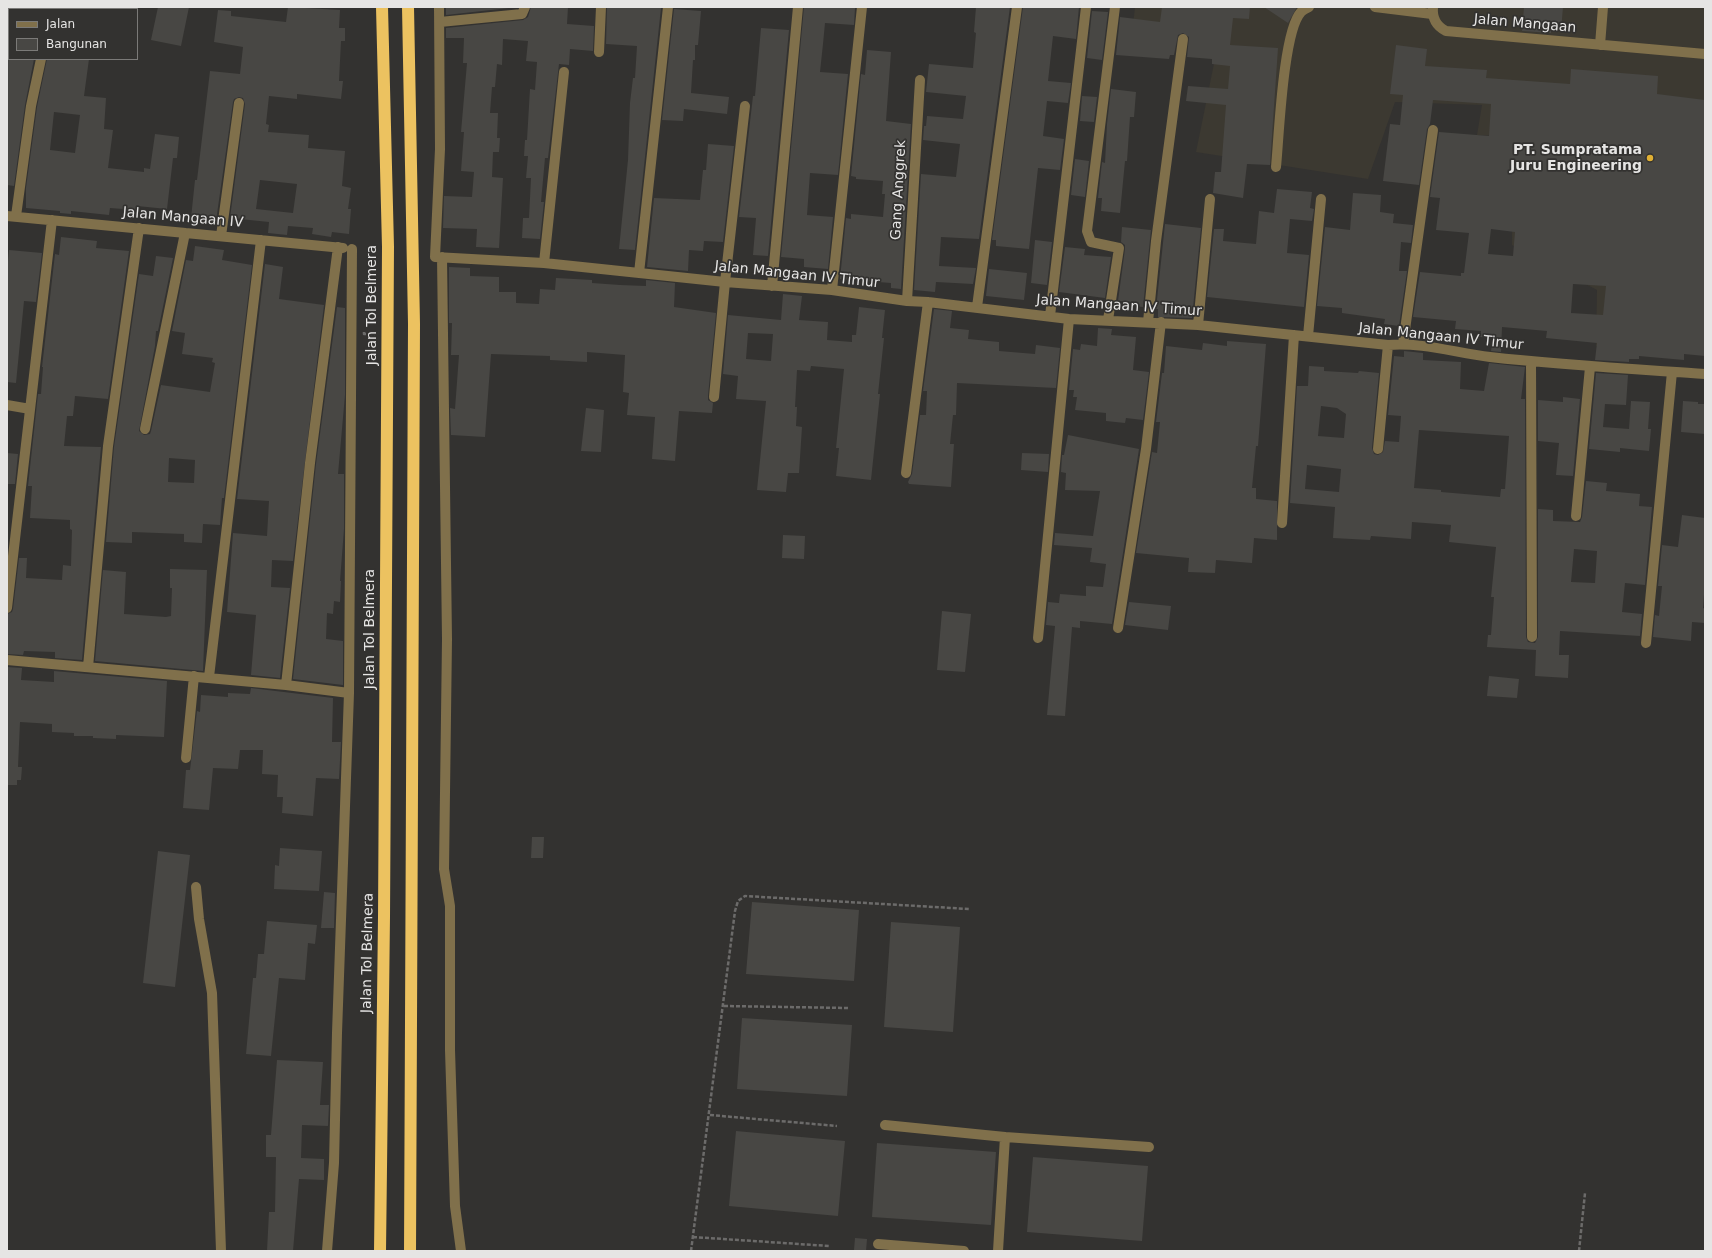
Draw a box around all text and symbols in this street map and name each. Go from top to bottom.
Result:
legend [8,8,138,60]
street label: Jalan Mangaan [1473,11,1577,37]
text: Jalan [46,17,75,31]
text: Bangunan [46,37,107,51]
street label: Gang Anggrek [888,140,910,240]
place label: PT. Sumpratama Juru Engineering [1510,142,1642,174]
marker: PT. Sumpratama Juru Engineering [1645,153,1655,163]
street label: Jalan Mangaan IV [122,204,244,232]
street label: Jalan Tol Belmera [364,245,380,365]
street label: Jalan Mangaan IV Timur [714,258,880,292]
street label: Jalan Mangaan IV Timur [1036,292,1202,320]
street label: Jalan Mangaan IV Timur [1358,320,1524,354]
street label: Jalan Tol Belmera [362,569,378,689]
street label: Jalan Tol Belmera [359,893,377,1013]

